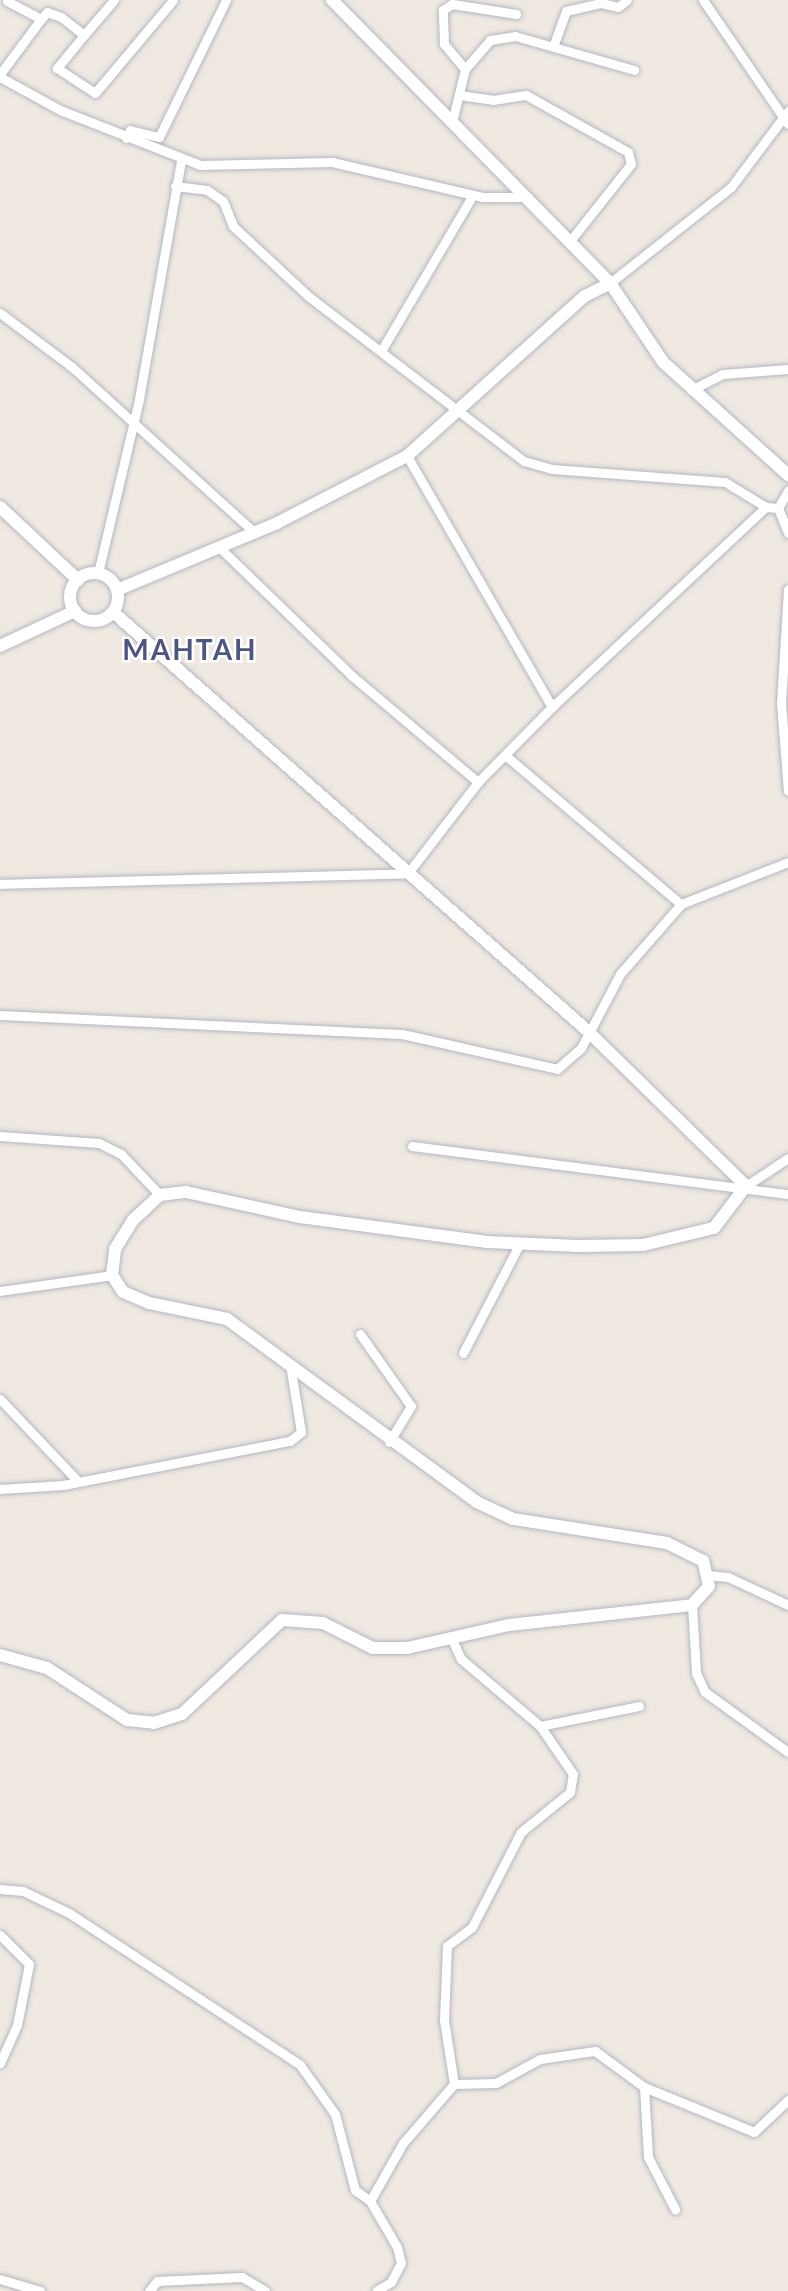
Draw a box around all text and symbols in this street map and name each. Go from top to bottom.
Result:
district label: MAHTAH [123,632,257,666]

